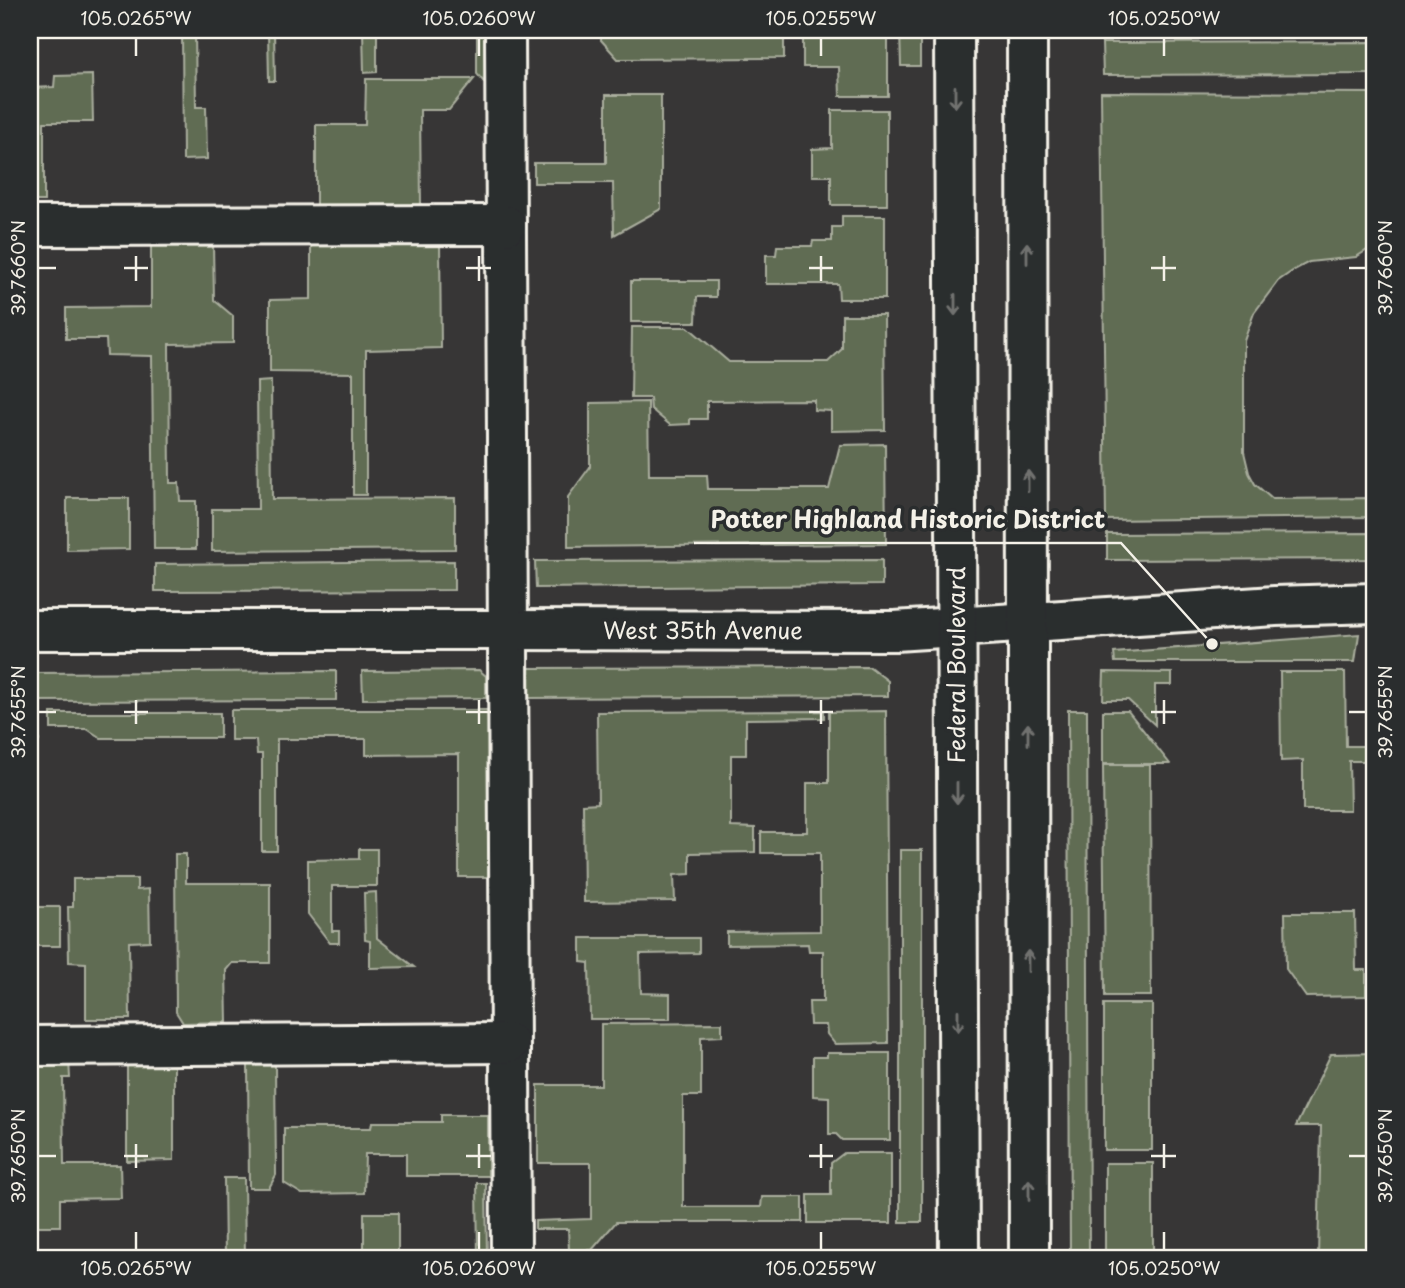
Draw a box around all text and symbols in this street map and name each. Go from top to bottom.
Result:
text: 105.0265°W [81,4,192,31]
text: 105.0260°W [422,4,536,31]
text: 105.0255°W [766,4,877,31]
text: 105.0250°W [1108,4,1221,31]
one-way arrow [948,85,961,108]
text: 39.7660°N [4,220,31,316]
text: 39.7660°N [1371,220,1398,316]
one-way arrow [1020,242,1034,265]
one-way arrow [948,294,962,317]
one-way arrow [1021,470,1035,493]
callout: Potter Highland Historic District [694,498,1121,543]
text: Potter Highland Historic District [711,500,1105,536]
street label: Federal Boulevard [938,567,973,763]
street label: West 35th Avenue [603,612,803,647]
text: 39.7655°N [4,665,31,759]
text: 39.7655°N [1371,665,1398,759]
one-way arrow [1021,723,1035,746]
one-way arrow [950,781,964,804]
one-way arrow [1021,950,1035,973]
one-way arrow [951,1009,965,1032]
text: 39.7650°N [4,1108,31,1204]
text: 39.7650°N [1371,1108,1398,1204]
one-way arrow [1022,1179,1036,1202]
text: 105.0265°W [81,1254,192,1281]
text: 105.0260°W [422,1254,536,1281]
text: 105.0255°W [766,1254,877,1281]
text: 105.0250°W [1108,1254,1221,1281]

